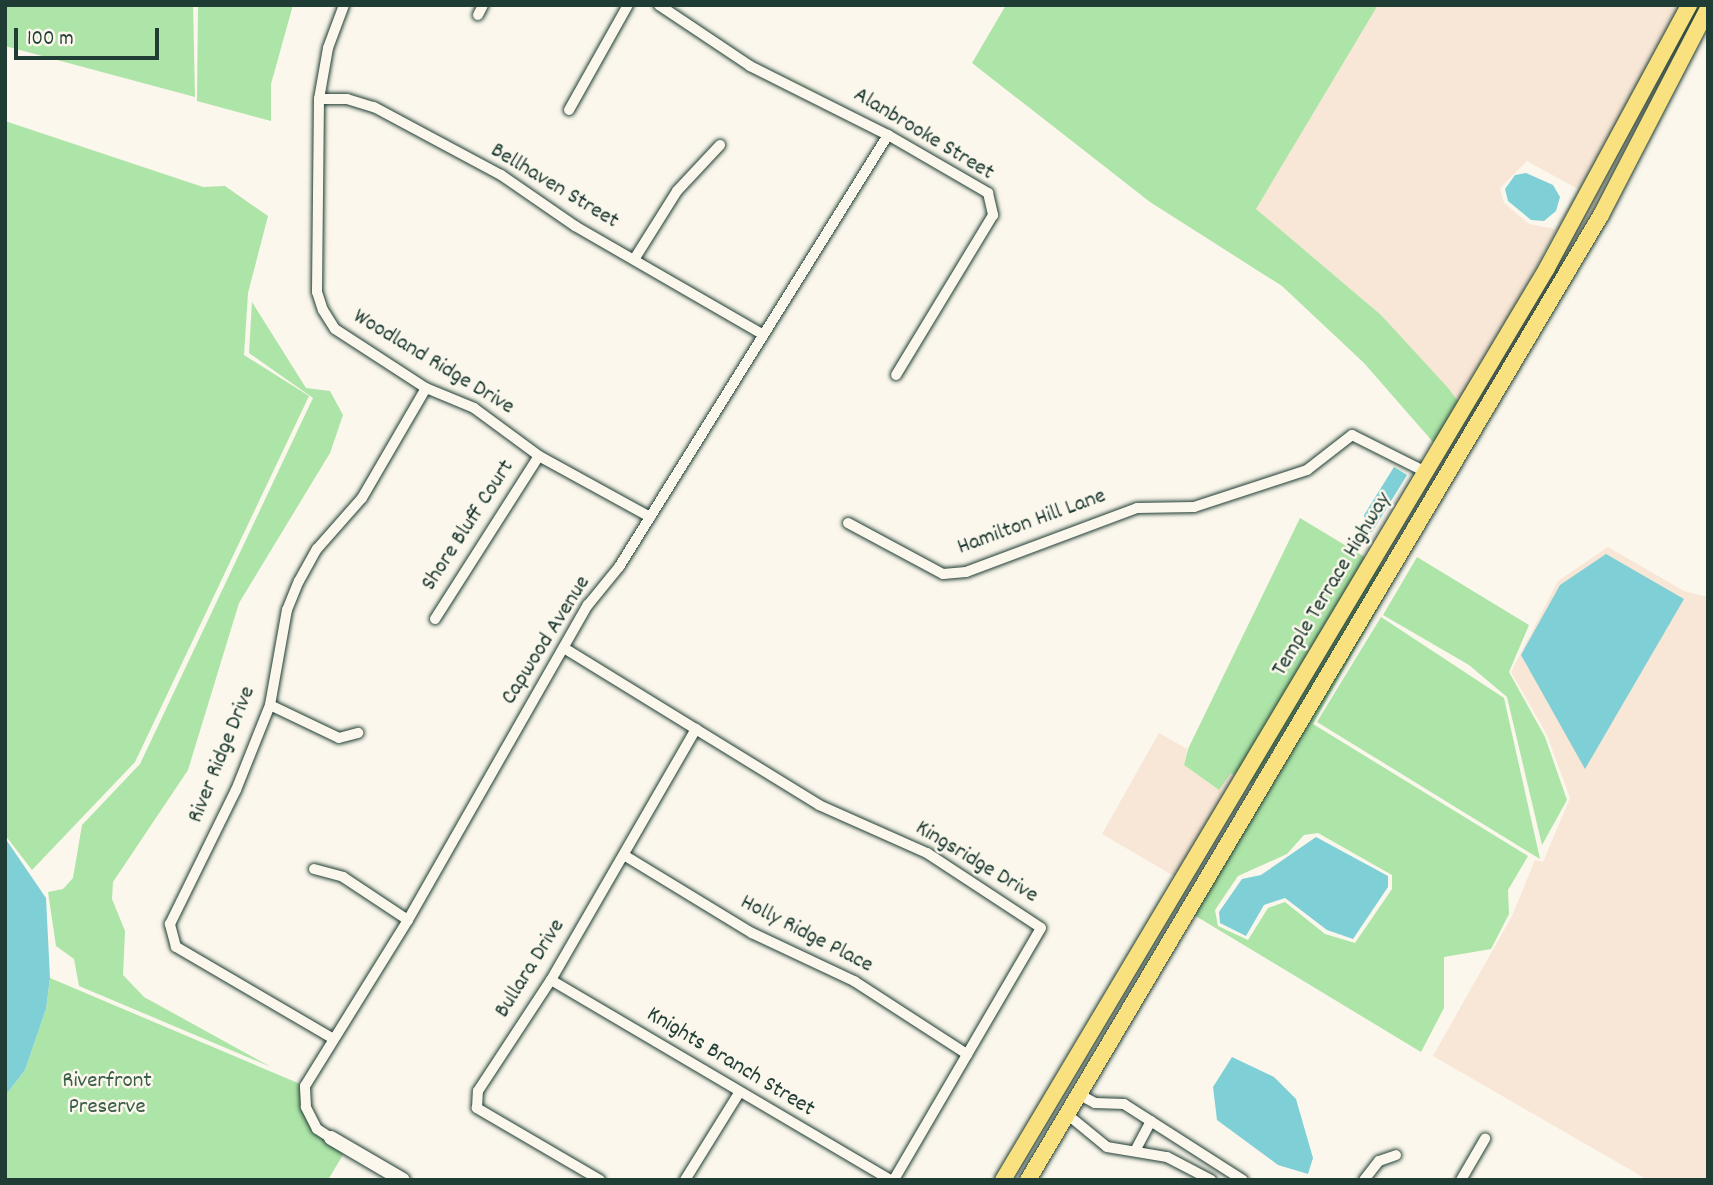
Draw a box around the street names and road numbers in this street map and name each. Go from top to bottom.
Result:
street label: Alanbrooke Street [848,82,998,188]
street label: Bellhaven Street [485,138,623,236]
street label: Woodland Ridge Drive [347,304,519,422]
street label: Shore Bluff Court [416,455,522,597]
street label: Hamilton Hill Lane [954,483,1110,563]
street label: Temple Terrace Highway [1267,488,1399,682]
street label: Capwood Avenue [496,571,598,711]
street label: River Ridge Drive [183,683,263,827]
street label: Kingsridge Drive [910,815,1042,911]
street label: Holly Ridge Place [735,890,877,980]
street label: Bullara Drive [490,914,572,1024]
street label: Knights Branch Street [641,1002,819,1124]

